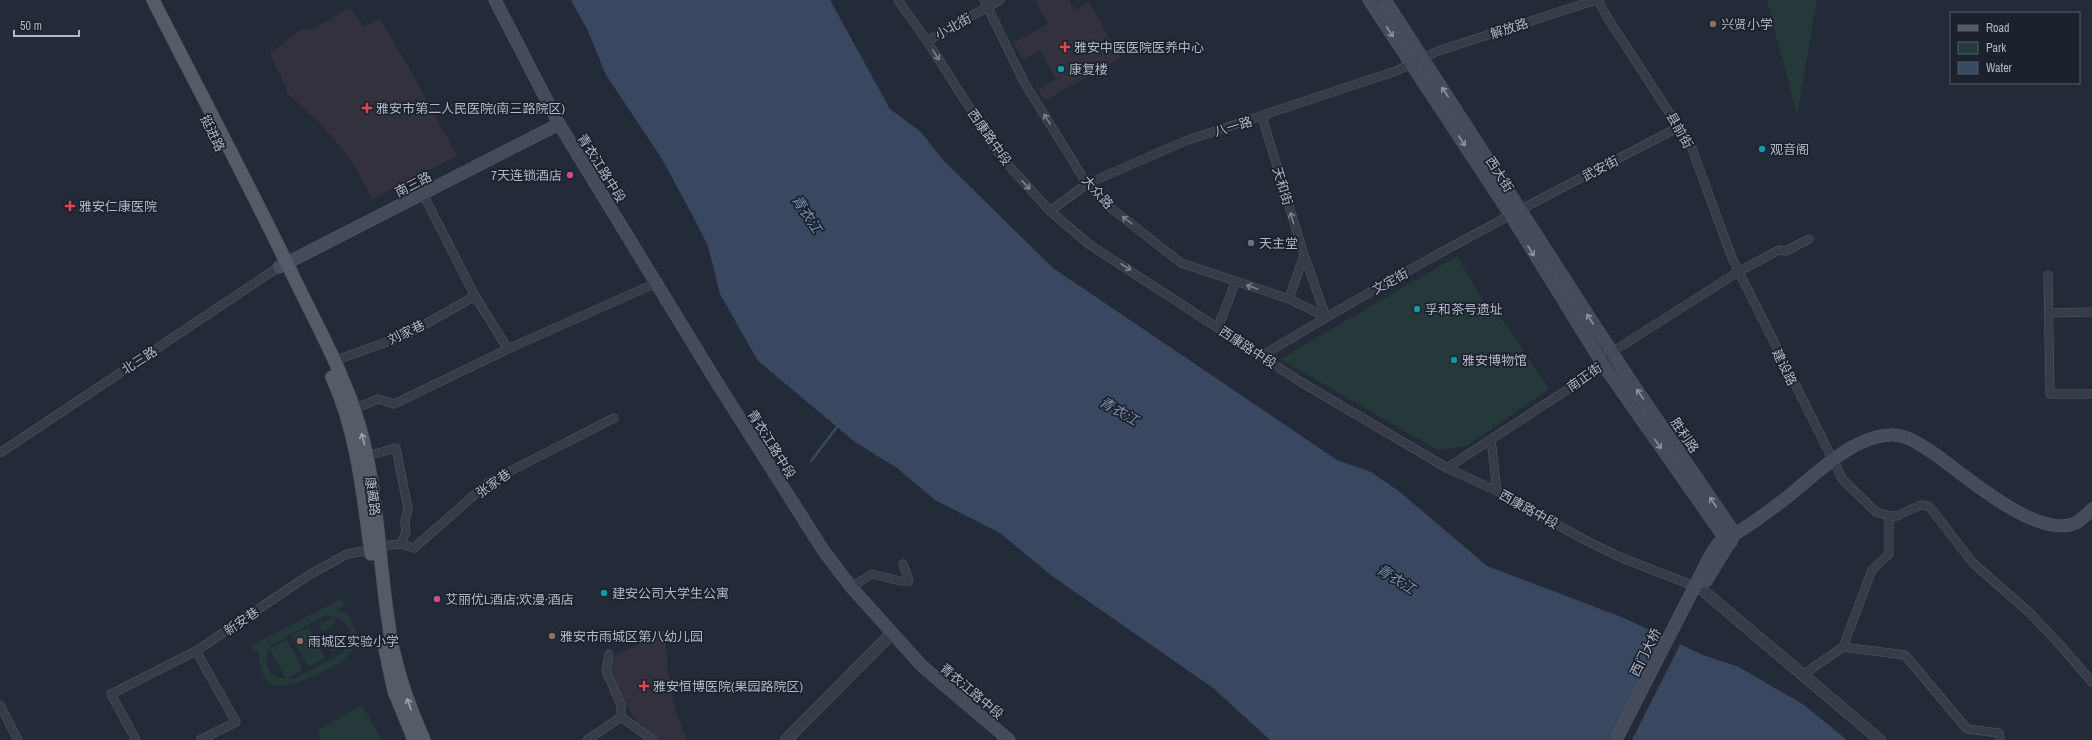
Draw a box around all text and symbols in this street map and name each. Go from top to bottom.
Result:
street label: 小北街 [932,10,974,43]
scale bar [14,12,79,38]
legend [1950,12,2080,84]
street label: 解放路 [1488,14,1530,43]
place label: 兴贤小学 [1721,16,1773,33]
text: 50 m [20,18,42,34]
marker: 兴贤小学 [1708,19,1718,29]
text: Road [1986,20,2010,36]
one-way arrow [1386,27,1394,38]
place label: 雅安中医医院医养中心 [1074,39,1204,56]
text: Park [1986,40,2006,56]
marker: 雅安中医医院医养中心 [1059,41,1071,53]
one-way arrow [932,49,940,60]
text: Water [1986,60,2013,76]
place label: 康复楼 [1069,61,1108,78]
marker: 康复楼 [1056,64,1066,74]
one-way arrow [1441,87,1449,98]
place label: 雅安市第二人民医院(南三路院区) [376,100,566,117]
marker: 雅安市第二人民医院(南三路院区) [361,102,373,114]
street label: 西康路中段 [964,106,1015,169]
street label: 县前街 [1662,109,1697,151]
street label: 挺进路 [196,112,229,154]
one-way arrow [1042,113,1050,125]
street label: 八一路 [1212,113,1254,140]
street label: 青衣江路中段 [574,131,629,206]
one-way arrow [1458,135,1466,146]
place label: 观音阁 [1770,141,1809,158]
marker: 观音阁 [1757,144,1767,154]
street label: 武安街 [1579,152,1621,185]
street label: 西大街 [1482,153,1517,195]
street label: 天和街 [1269,165,1296,207]
place label: 7天连锁酒店 [491,167,562,184]
street label: 南三路 [392,168,434,201]
marker: 7天连锁酒店 [565,170,575,180]
street label: 大众路 [1078,172,1117,213]
one-way arrow [1021,180,1031,190]
water label: 青衣江 [788,191,827,238]
place label: 雅安仁康医院 [79,198,157,215]
marker: 雅安仁康医院 [64,200,76,212]
one-way arrow [1288,211,1295,224]
one-way arrow [1121,216,1132,225]
place label: 天主堂 [1259,235,1298,252]
marker: 天主堂 [1246,238,1256,248]
one-way arrow [1528,245,1536,257]
one-way arrow [1120,263,1131,272]
street label: 文定街 [1369,265,1411,298]
one-way arrow [1246,282,1258,290]
place label: 孚和茶号遗址 [1425,301,1503,318]
marker: 孚和茶号遗址 [1412,304,1422,314]
one-way arrow [1586,313,1594,325]
street label: 刘家巷 [385,317,427,348]
street label: 西康路中段 [1216,323,1280,372]
street label: 北三路 [118,343,160,378]
street label: 建设路 [1768,346,1801,388]
place label: 雅安博物馆 [1462,352,1527,369]
marker: 雅安博物馆 [1449,355,1459,365]
street label: 南正街 [1563,359,1605,396]
one-way arrow [1636,389,1644,400]
water label: 青衣江 [1096,393,1143,430]
street label: 青衣江路中段 [744,407,799,482]
street label: 胜利路 [1667,414,1703,456]
one-way arrow [358,433,366,446]
one-way arrow [1654,438,1662,449]
street label: 张家巷 [472,465,514,502]
street label: 康藏路 [361,476,384,517]
street label: 西康路中段 [1496,486,1561,533]
one-way arrow [1709,497,1717,508]
water label: 青衣江 [1373,560,1420,599]
place label: 建安公司大学生公寓 [612,585,729,602]
marker: 建安公司大学生公寓 [599,588,609,598]
place label: 艾丽优L酒店;欢漫·酒店 [445,591,574,608]
marker: 艾丽优L酒店;欢漫·酒店 [432,594,442,604]
street label: 新安巷 [220,603,262,639]
street label: 西门大桥 [1626,625,1665,679]
place label: 雅安市雨城区第八幼儿园 [560,628,703,645]
marker: 雅安市雨城区第八幼儿园 [547,631,557,641]
place label: 雨城区实验小学 [308,633,399,650]
marker: 雨城区实验小学 [295,636,305,646]
street label: 青衣江路中段 [936,660,1007,723]
place label: 雅安恒博医院(果园路院区) [653,678,804,695]
marker: 雅安恒博医院(果园路院区) [638,680,650,692]
one-way arrow [405,698,413,710]

